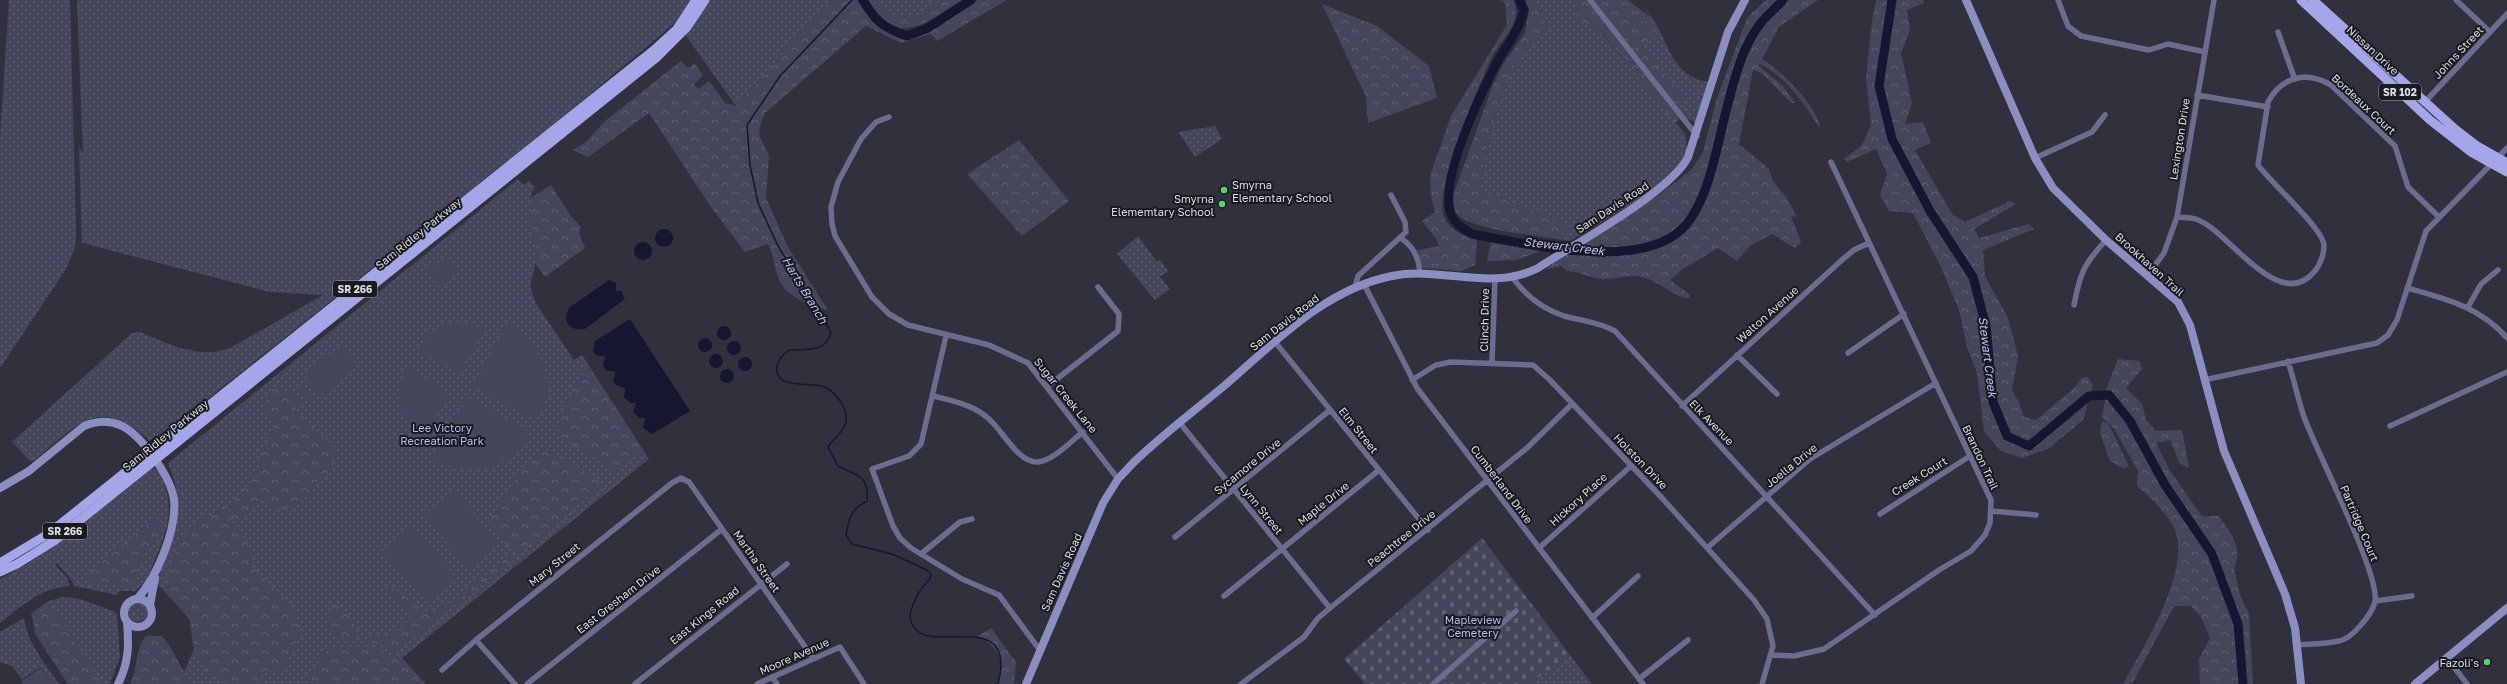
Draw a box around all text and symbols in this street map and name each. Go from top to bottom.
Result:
street label: Nissan Drive [2344,23,2402,77]
street label: Johns Street [2430,23,2486,81]
street label: Bordeaux Court [2329,71,2399,137]
road number: SR 102 [2379,84,2421,100]
street label: Lexington Drive [2166,97,2192,181]
place label: Smyrna Elementary School [1232,178,1332,204]
street label: Sam Davis Road [1573,179,1651,235]
marker: Smyrna Elementary School [1219,185,1229,195]
place label: Smyrna Elememtary School [1111,192,1214,218]
street label: Sam Ridley Parkway [373,195,463,271]
marker: Smyrna Elememtary School [1217,199,1227,209]
street label: Brookhaven Trail [2113,230,2187,299]
water label: Stewart Creek [1523,234,1607,259]
water label: Harts Branch [779,254,831,327]
road number: SR 266 [333,281,377,297]
street label: Walton Avenue [1733,283,1801,345]
street label: Clinch Drive [1477,288,1491,352]
street label: Sam Davis Road [1247,291,1321,353]
water label: Stewart Creek [1976,316,2001,400]
street label: Sugar Creek Lane [1032,355,1100,435]
street label: Sam Ridley Parkway [120,397,210,473]
street label: Elk Avenue [1687,397,1737,447]
street label: Elm Street [1337,404,1381,456]
park label: Lee Victory Recreation Park [400,421,484,447]
street label: Brandon Trail [1960,422,2002,492]
street label: Holston Drive [1611,431,1671,491]
street label: Sycamore Drive [1211,435,1283,497]
street label: Joella Drive [1763,440,1819,490]
street label: Cumberland Drive [1468,442,1536,526]
street label: Creek Court [1889,454,1949,498]
street label: Hickory Place [1547,470,1609,528]
street label: Maple Drive [1295,478,1351,528]
street label: Lynn Street [1238,481,1286,537]
street label: Partridge Court [2338,483,2382,563]
street label: Peachtree Drive [1364,507,1438,569]
road number: SR 266 [43,523,87,539]
street label: Martha Street [731,527,783,595]
street label: Sam Davis Road [1038,531,1084,613]
street label: Mary Street [526,540,582,588]
street label: East Gresham Drive [574,562,662,636]
street label: East Kings Road [667,583,741,647]
park label: Mapleview Cemetery [1445,613,1501,639]
street label: Moore Avenue [757,635,831,677]
place label: Fazoli's [2440,656,2479,669]
marker: Fazoli's [2482,657,2492,667]

